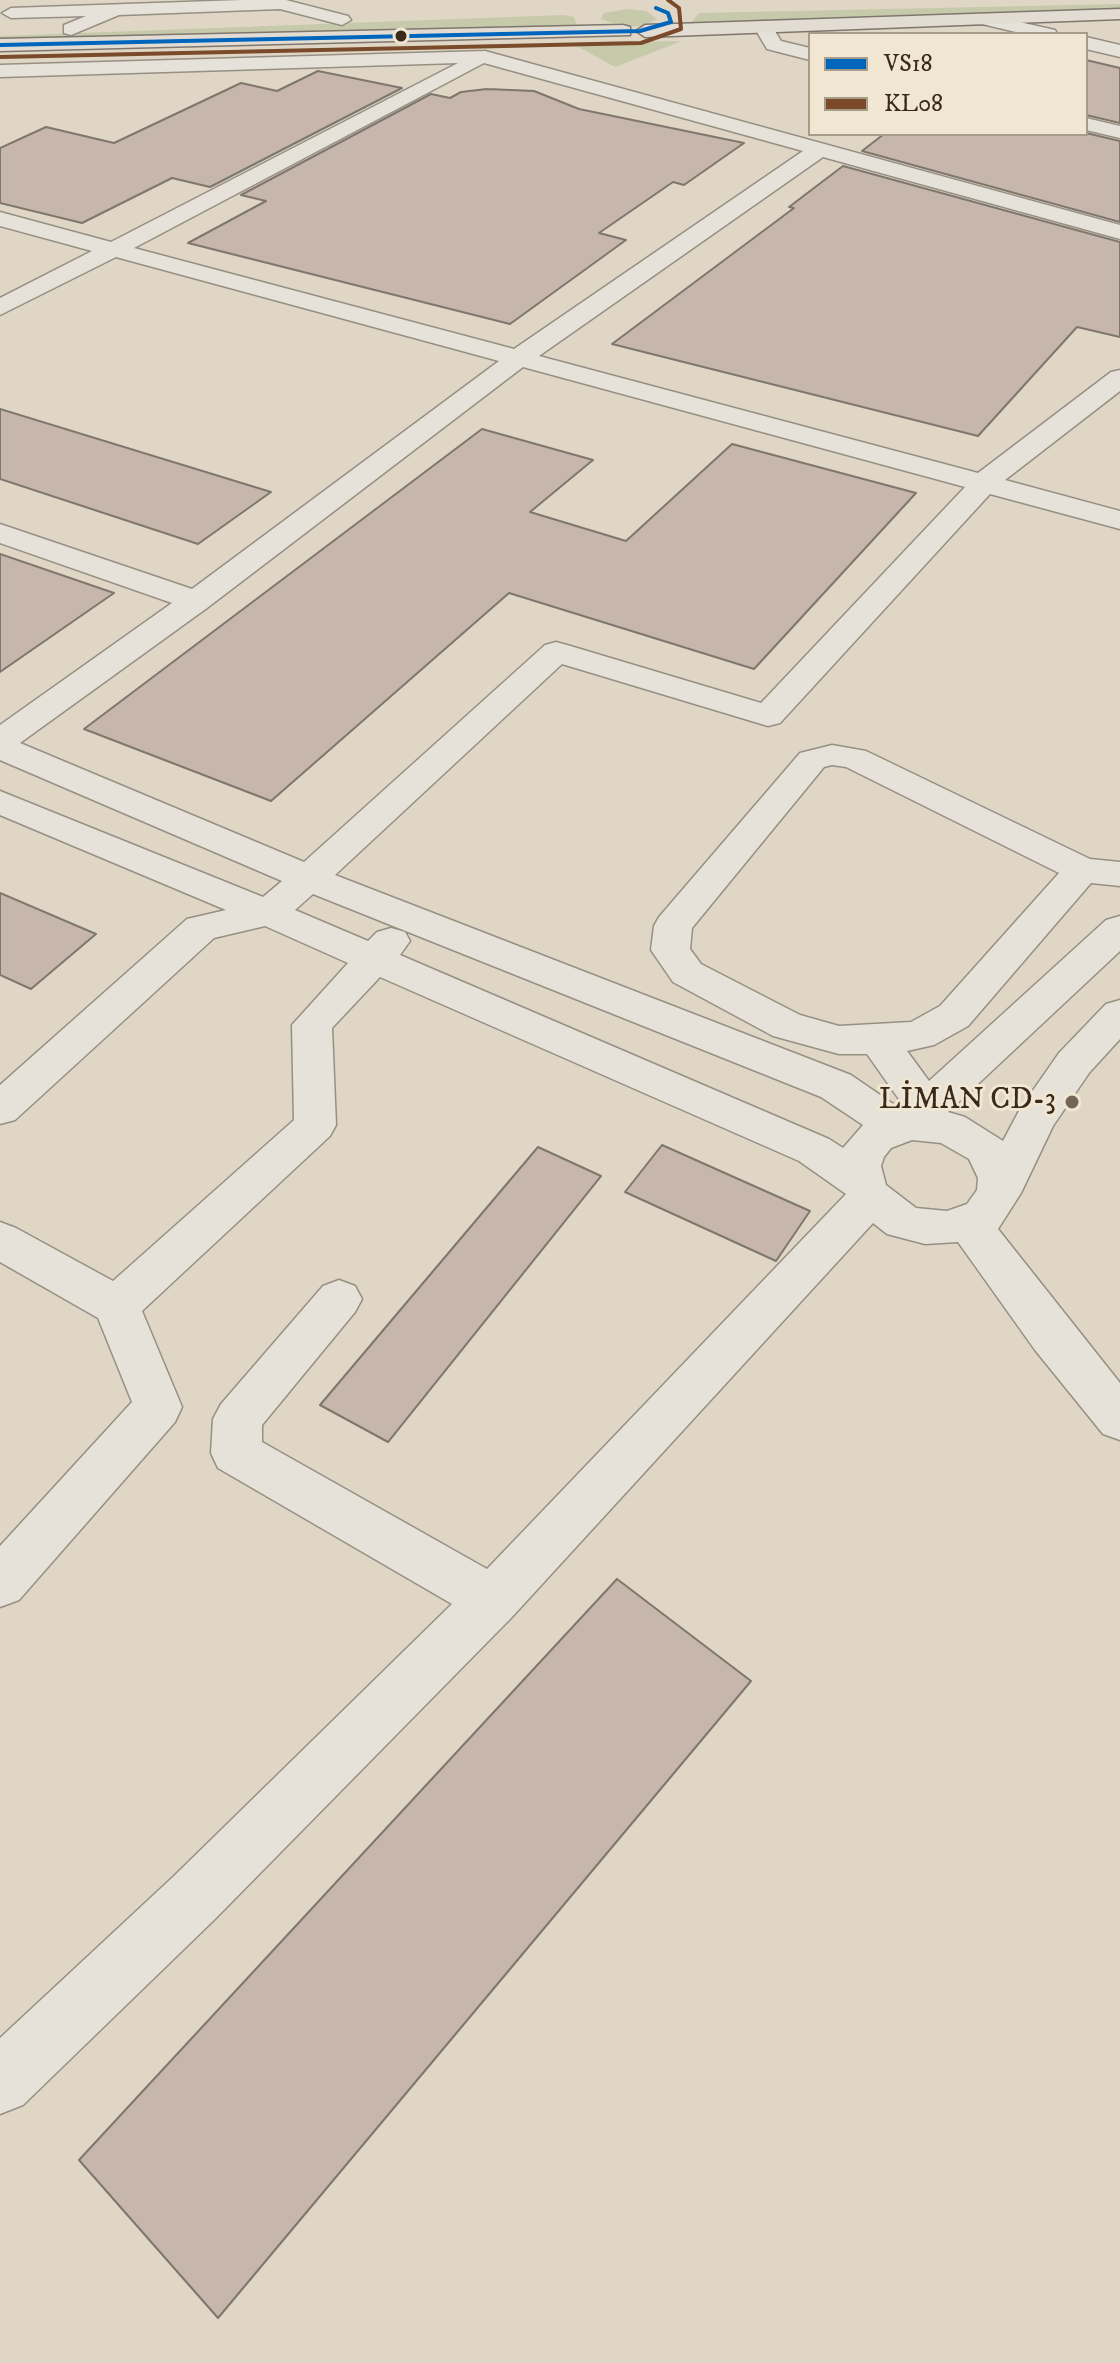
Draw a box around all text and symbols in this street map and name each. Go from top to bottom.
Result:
unlabelled marker [393,28,409,44]
legend [808,32,1088,136]
text: VS18 [884,49,933,79]
text: KL08 [884,89,943,119]
place label: LİMAN CD-3 [879,1084,1056,1120]
marker: LİMAN CD-3 [1063,1093,1081,1111]

